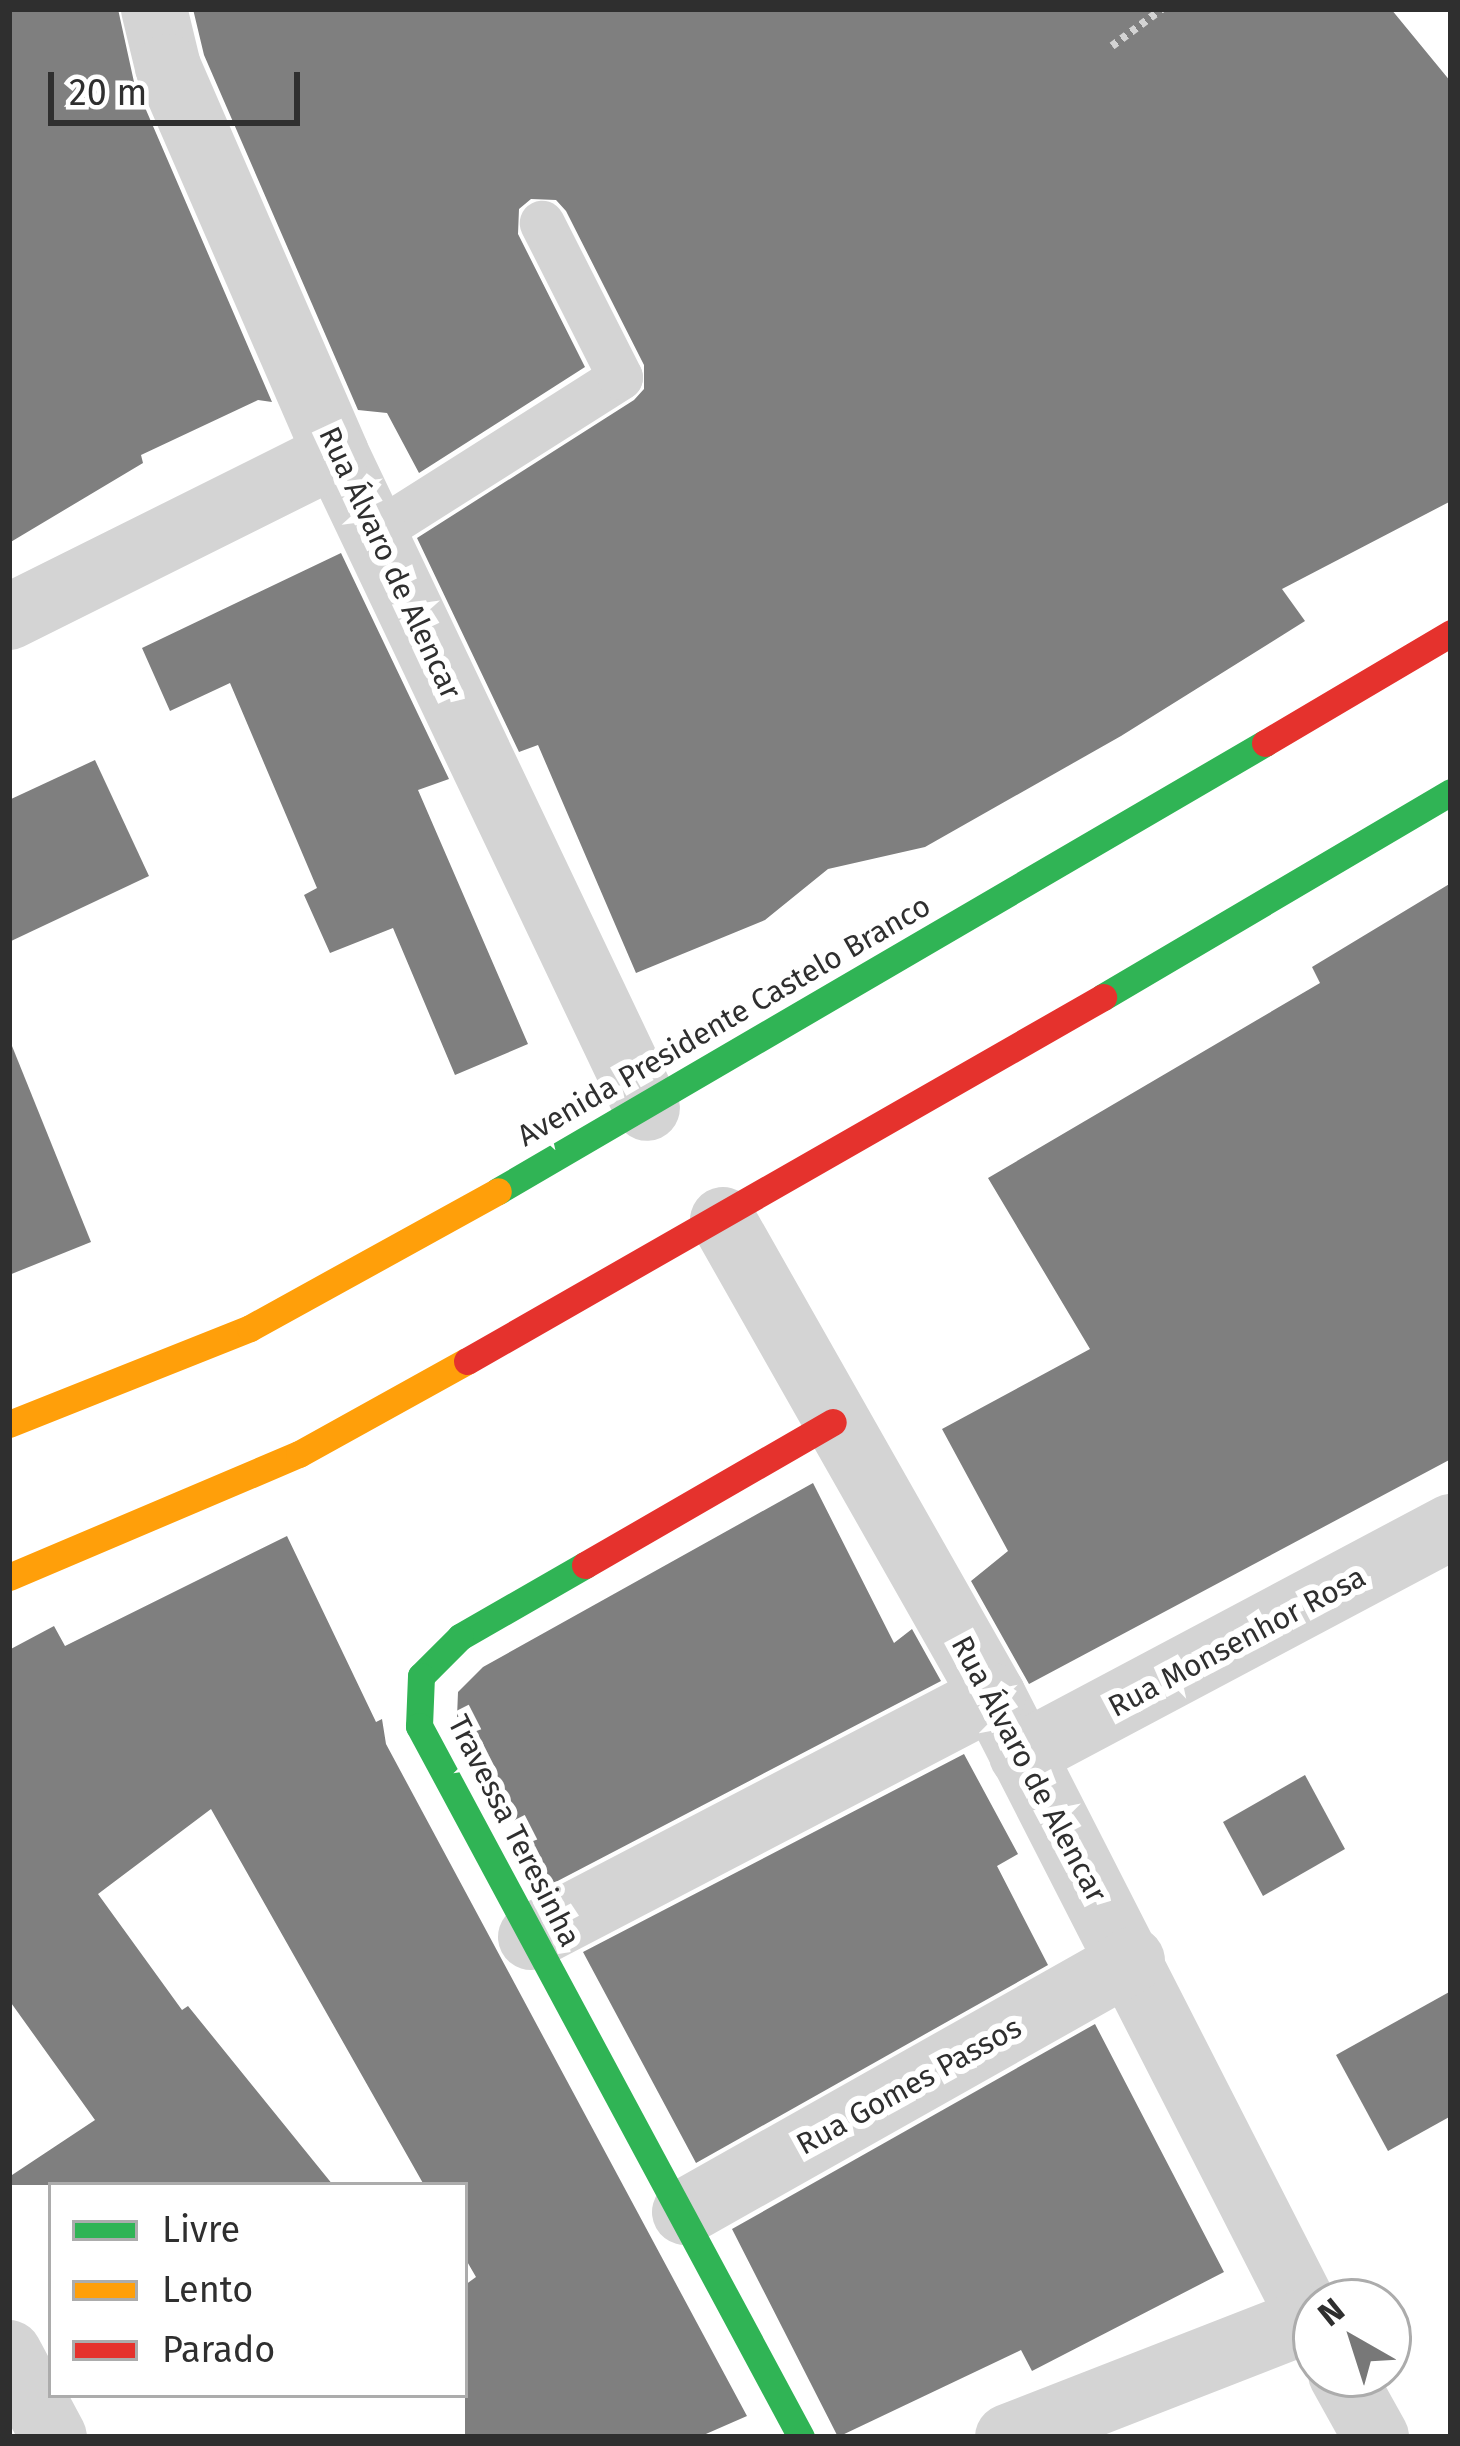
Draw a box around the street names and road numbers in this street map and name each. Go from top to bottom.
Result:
street label: Rua Álvaro de Alencar [311,421,469,705]
street label: Avenida Presidente Castelo Branco [511,888,937,1154]
street label: Rua Monsenhor Rosa [1102,1559,1372,1725]
street label: Rua Álvaro de Alencar [944,1630,1114,1908]
street label: Travessa Teresinha [440,1709,588,1953]
street label: Rua Gomes Passos [790,2009,1028,2163]

